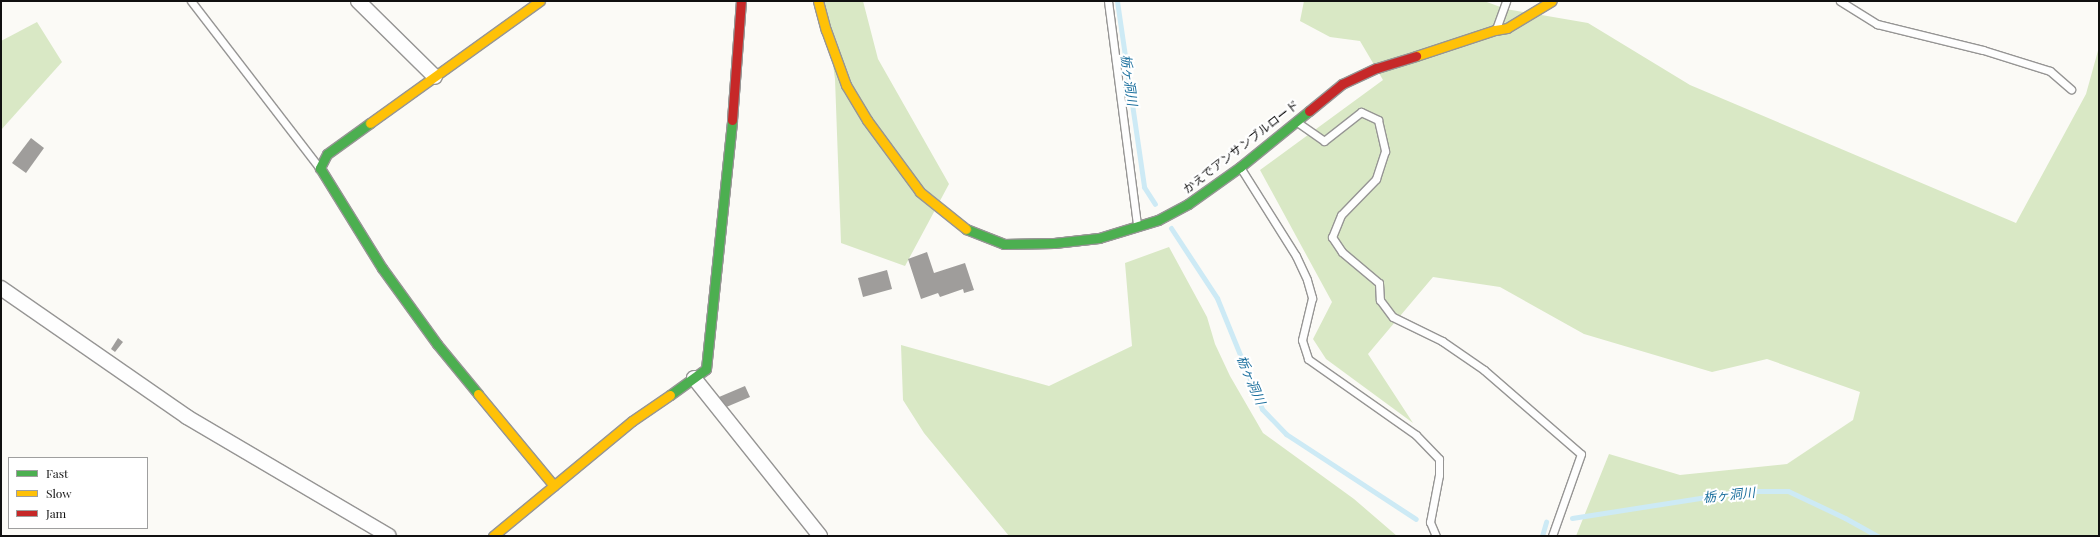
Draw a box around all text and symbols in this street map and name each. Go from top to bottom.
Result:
water label: 栃ヶ洞川 [1118,53,1140,107]
street label: かえでアンサンブルロード [1180,97,1302,197]
water label: 栃ヶ洞川 [1234,353,1268,407]
legend [8,457,148,529]
text: Fast [46,465,68,481]
text: Slow [46,485,72,501]
water label: 栃ヶ洞川 [1702,485,1756,505]
text: Jam [46,505,66,521]

